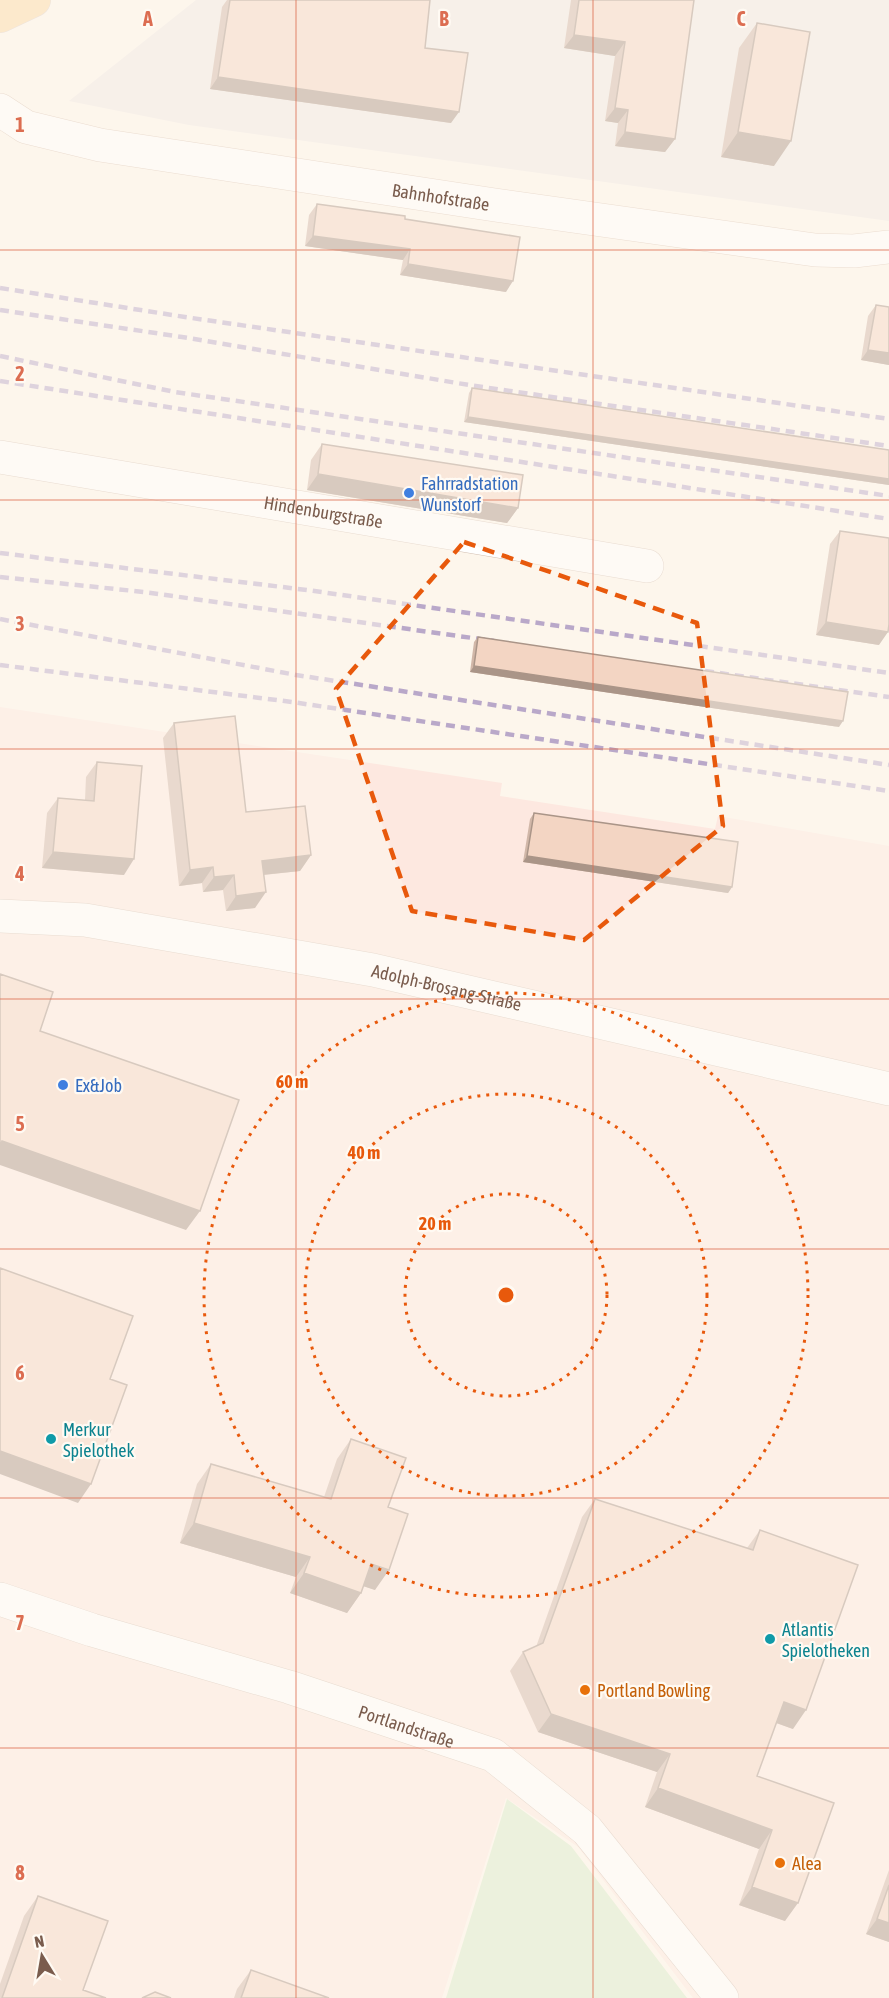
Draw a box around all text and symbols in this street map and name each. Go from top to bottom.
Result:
text: A [142,7,153,30]
text: B [439,7,449,30]
text: C [737,7,746,30]
text: 1 [15,113,25,136]
street label: Bahnhofstraße [391,179,491,215]
text: 2 [15,362,25,385]
place label: Fahrradstation Wunstorf [421,473,519,515]
marker: Fahrradstation Wunstorf [402,486,416,500]
street label: Hindenburgstraße [262,491,384,532]
text: 3 [15,612,25,635]
text: 4 [14,862,25,885]
street label: Adolph-Brosang-Straße [370,960,524,1014]
text: 60 m [276,1071,308,1092]
place label: Ex&Job [75,1075,122,1096]
marker: Ex&Job [56,1078,70,1092]
text: 5 [15,1112,25,1135]
text: 40 m [347,1142,380,1163]
text: 20 m [419,1213,451,1234]
centre of rings [496,1285,516,1305]
text: 6 [15,1361,25,1384]
place label: Merkur Spielothek [63,1419,135,1461]
marker: Merkur Spielothek [44,1432,58,1446]
text: 7 [15,1611,25,1634]
place label: Atlantis Spielotheken [782,1619,870,1661]
marker: Atlantis Spielotheken [763,1632,777,1646]
place label: Portland Bowling [597,1680,710,1701]
marker: Portland Bowling [578,1683,592,1697]
street label: Portlandstraße [356,1700,457,1752]
place label: Alea [792,1853,822,1874]
marker: Alea [773,1856,787,1870]
text: 8 [15,1861,25,1884]
north arrow [12,1926,72,1986]
text: N [33,1932,45,1951]

